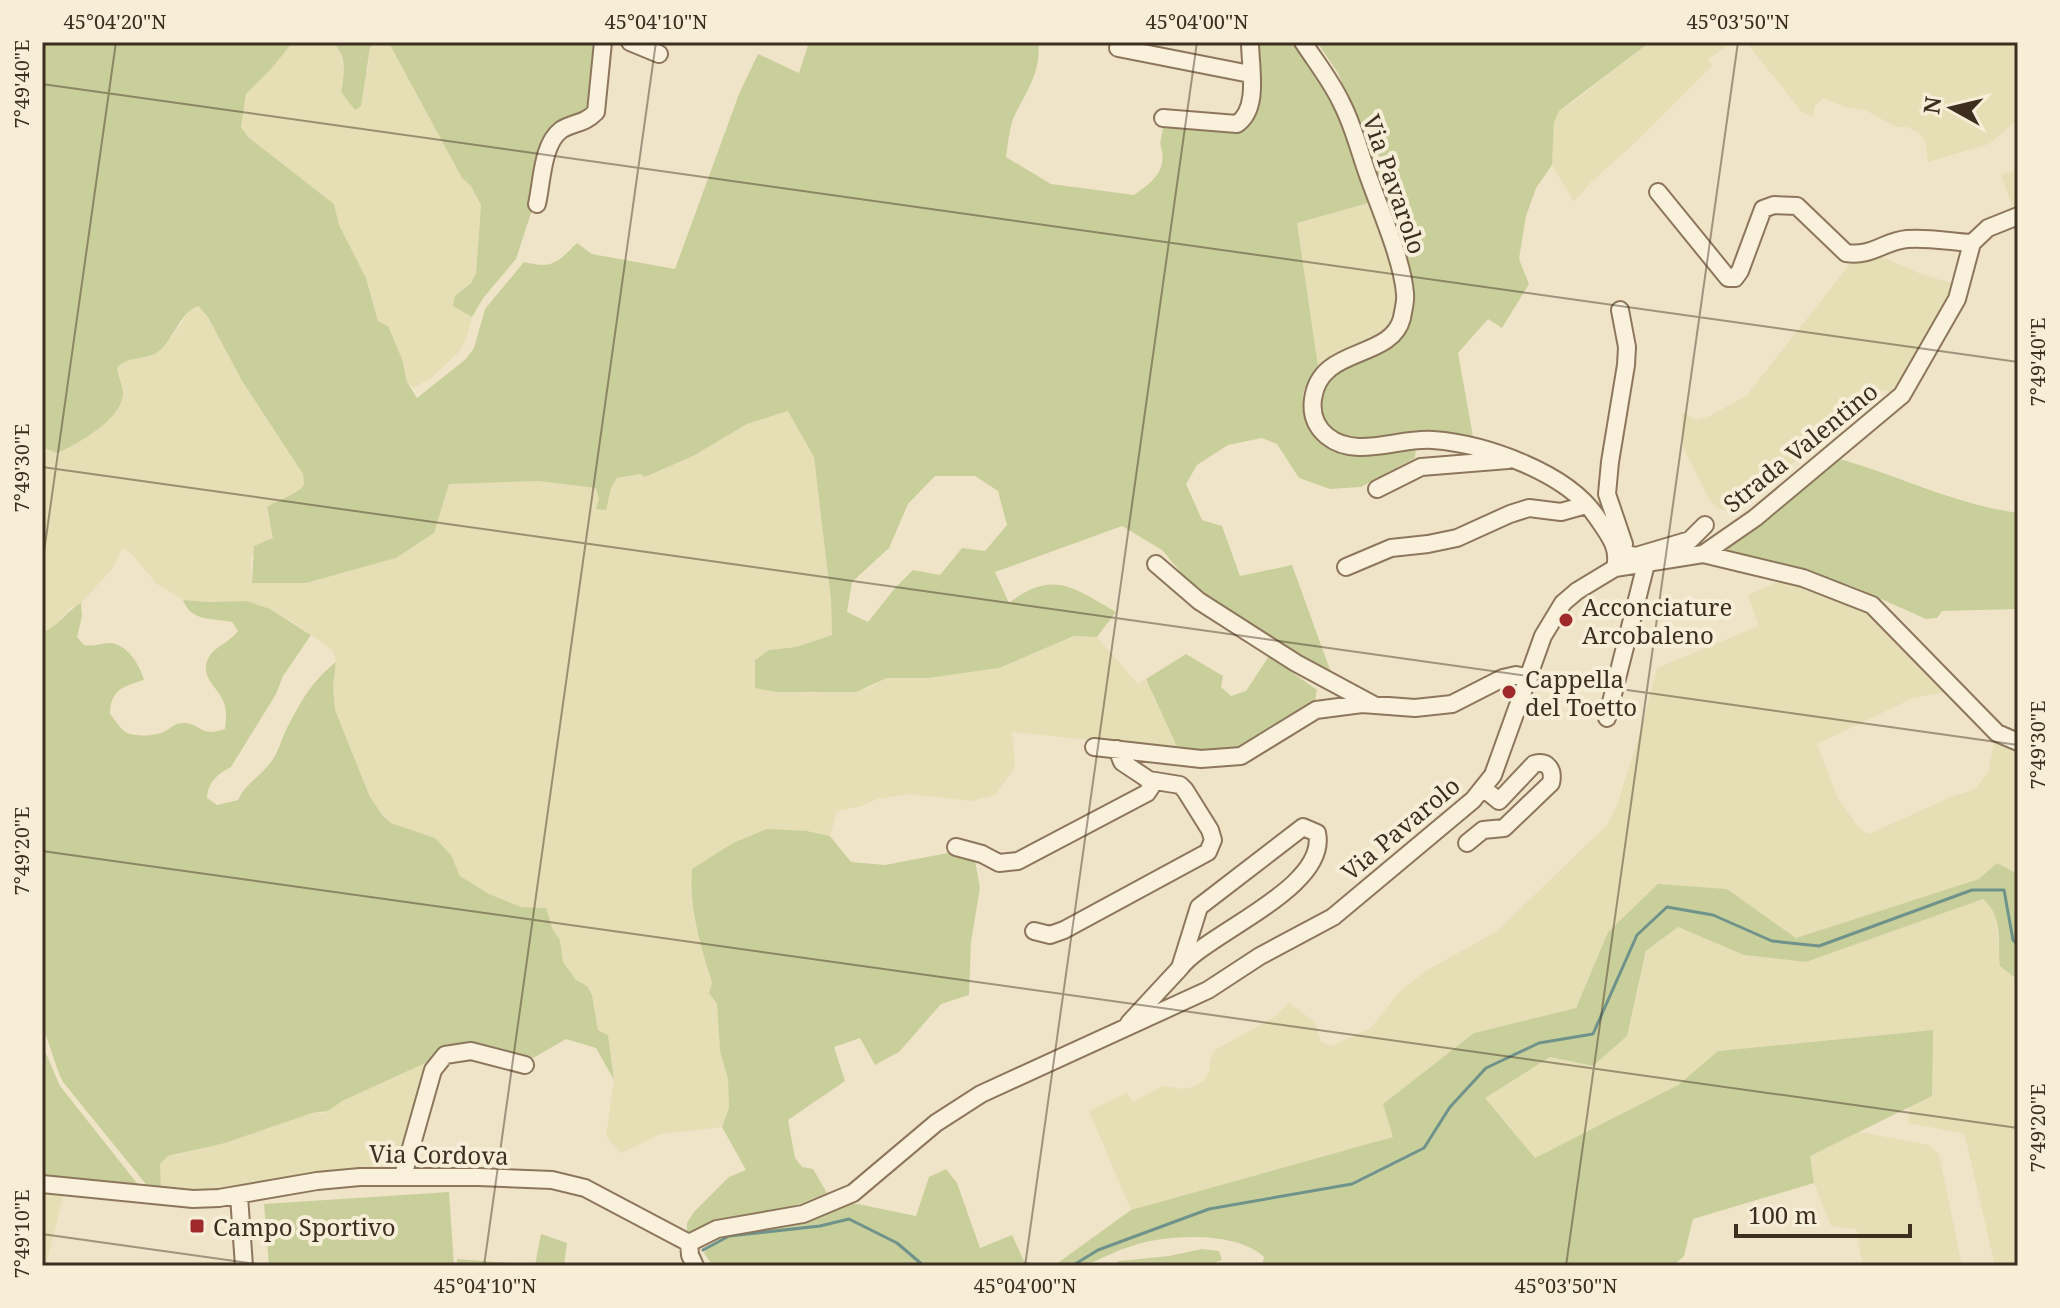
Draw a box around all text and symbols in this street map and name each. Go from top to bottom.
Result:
text: 45°04'20"N [64,8,166,35]
text: 45°04'10"N [605,8,707,35]
text: 45°04'00"N [1146,8,1248,35]
text: 45°03'50"N [1687,8,1789,35]
text: 7°49'40"E [8,40,35,128]
north arrow [1912,68,1992,148]
text: N [1915,94,1947,116]
street label: Via Pavarolo [1356,110,1434,258]
text: 7°49'40"E [2024,318,2051,406]
street label: Strada Valentino [1716,374,1884,520]
text: 7°49'30"E [8,424,35,512]
place label: Acconciature Arcobaleno [1582,590,1732,651]
marker: Acconciature Arcobaleno [1557,611,1575,629]
place label: Cappella del Toetto [1525,662,1637,723]
marker: Cappella del Toetto [1500,683,1518,701]
text: 7°49'30"E [2024,701,2051,789]
street label: Via Pavarolo [1334,769,1466,887]
text: 7°49'20"E [8,807,35,895]
text: 7°49'20"E [2024,1084,2051,1172]
street label: Via Cordova [369,1136,509,1172]
scale bar [1736,1188,1910,1238]
text: 7°49'10"E [8,1190,35,1278]
text: 100 m [1748,1198,1817,1231]
place label: Campo Sportivo [213,1210,396,1243]
marker: Campo Sportivo [188,1217,206,1235]
text: 45°04'10"N [434,1272,536,1299]
text: 45°04'00"N [974,1272,1076,1299]
text: 45°03'50"N [1515,1272,1617,1299]

